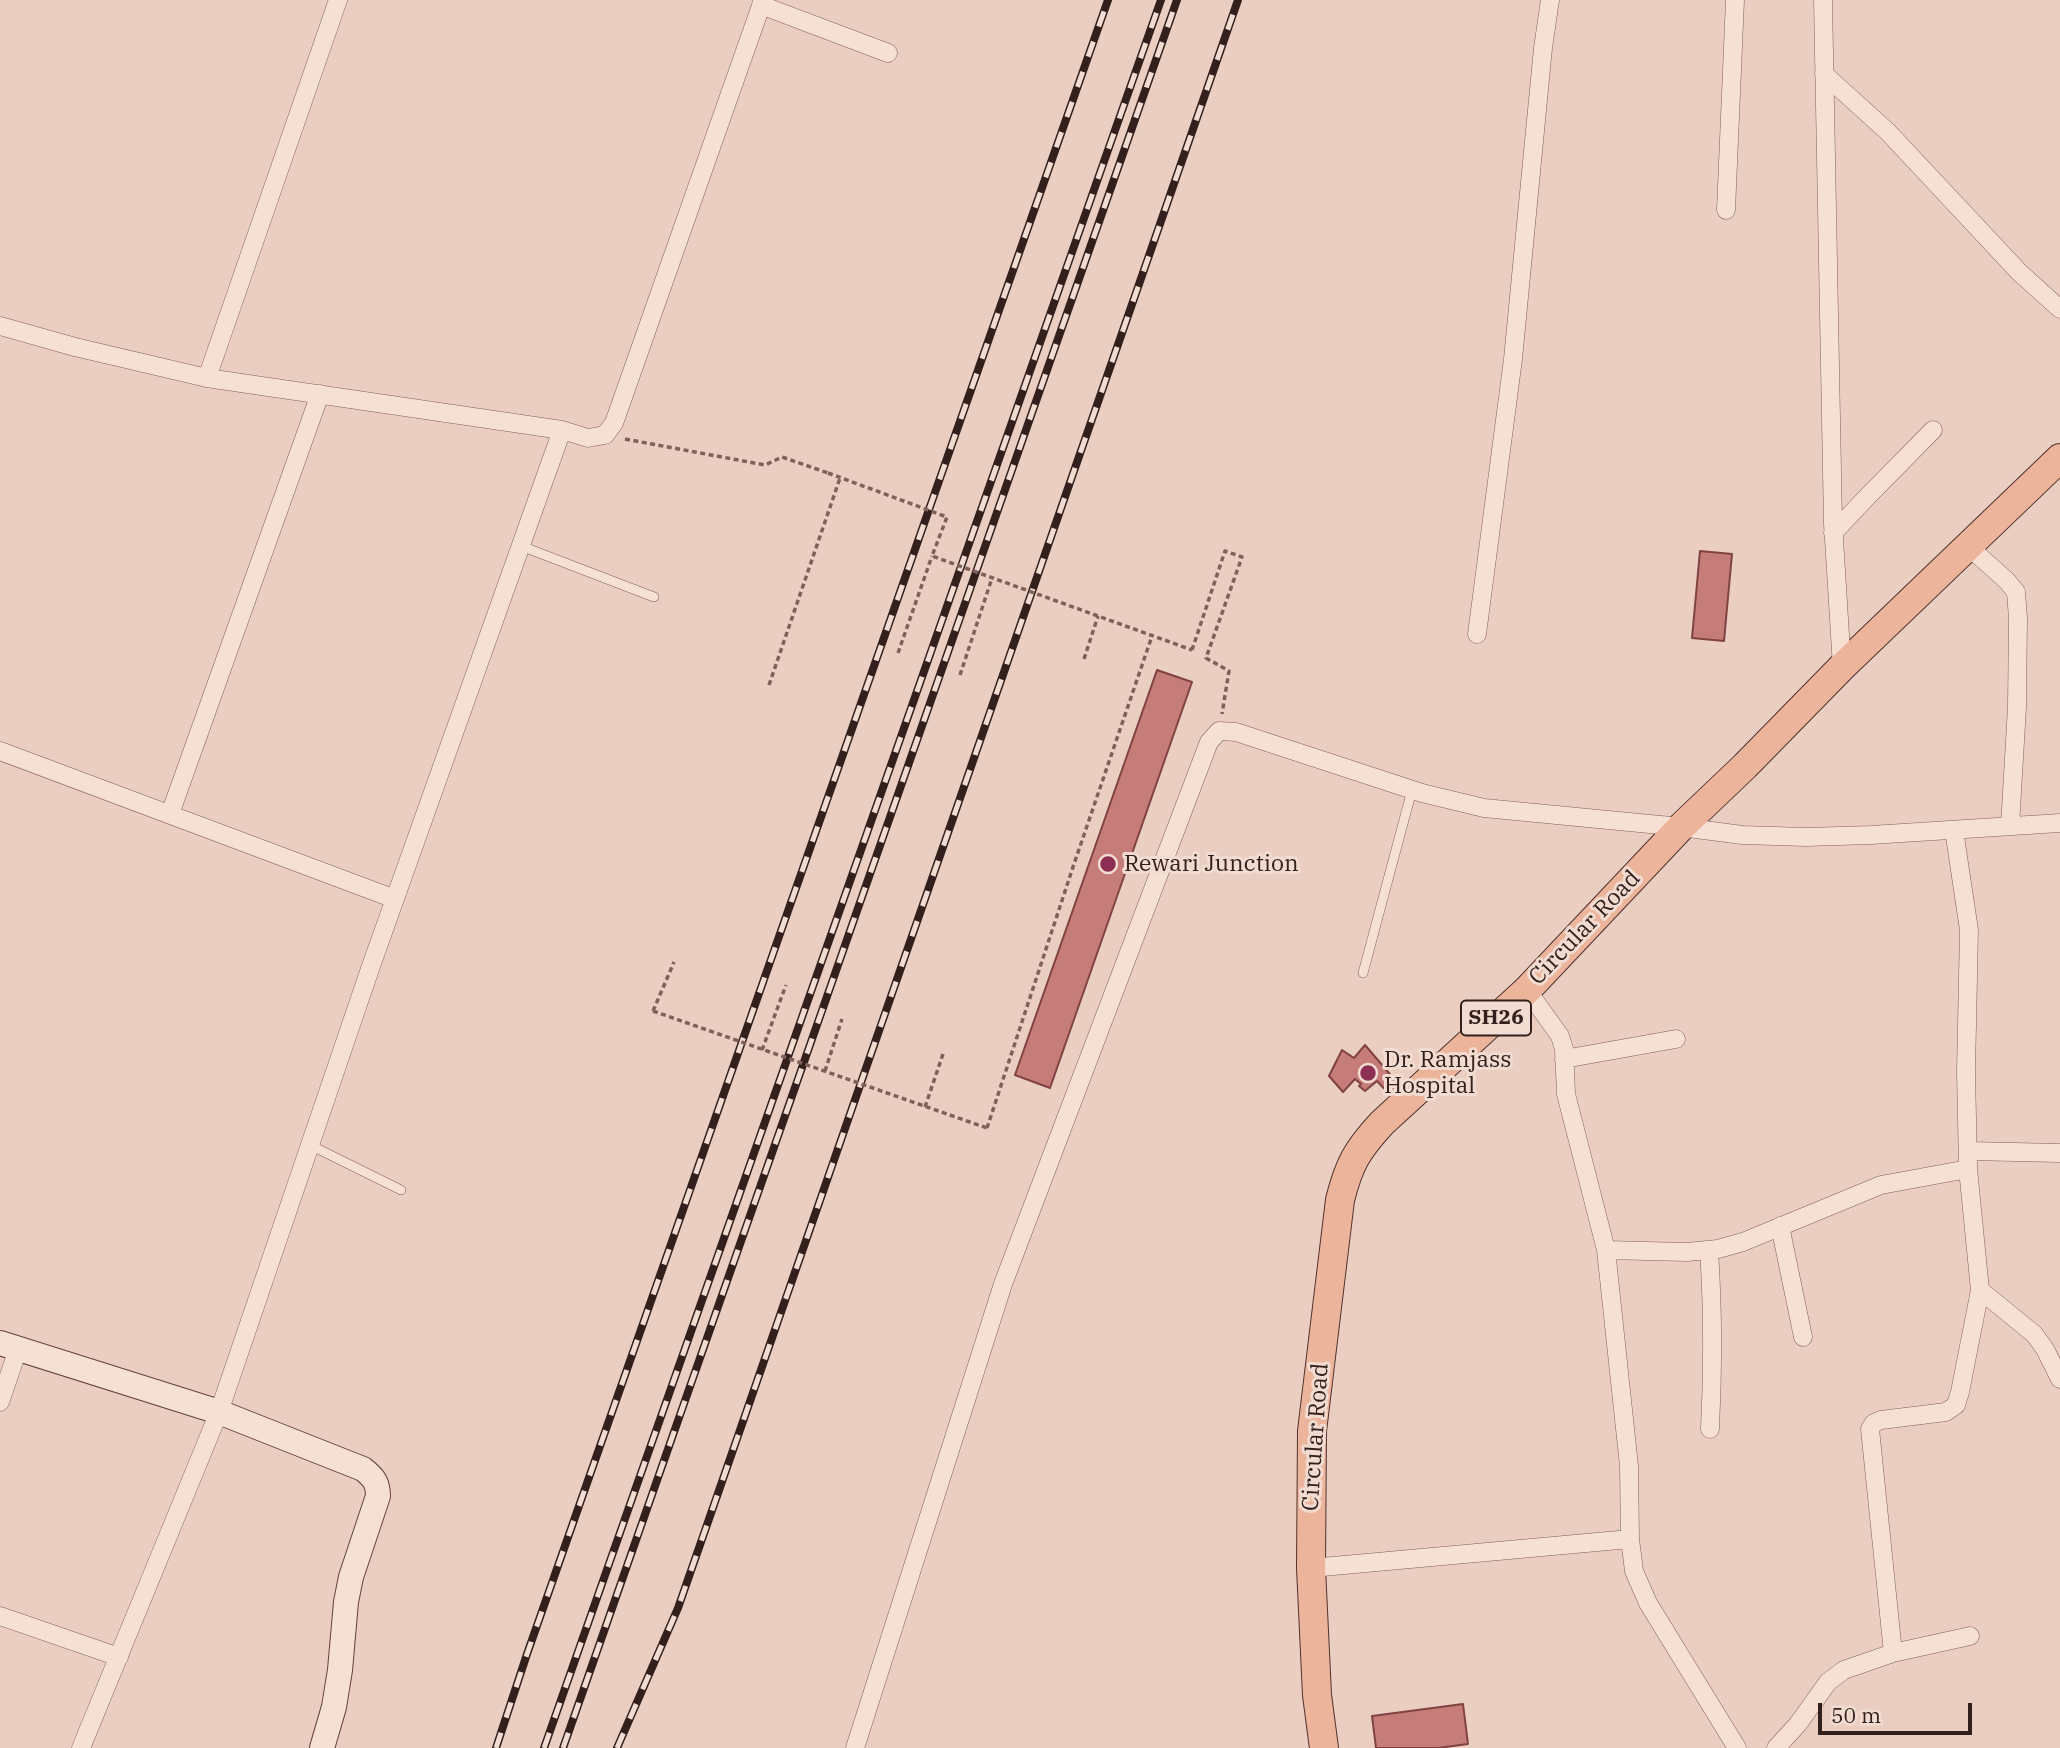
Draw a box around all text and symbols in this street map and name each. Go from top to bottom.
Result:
place label: Rewari Junction [1124,850,1299,878]
marker: Rewari Junction [1098,854,1118,874]
street label: Circular Road [1524,865,1646,991]
road number: SH26 [1461,1000,1531,1036]
place label: Dr. Ramjass Hospital [1384,1046,1511,1100]
marker: Dr. Ramjass Hospital [1358,1063,1378,1083]
street label: Circular Road [1297,1362,1335,1512]
scale bar [1822,1688,1976,1732]
text: 50 m [1831,1701,1881,1729]

